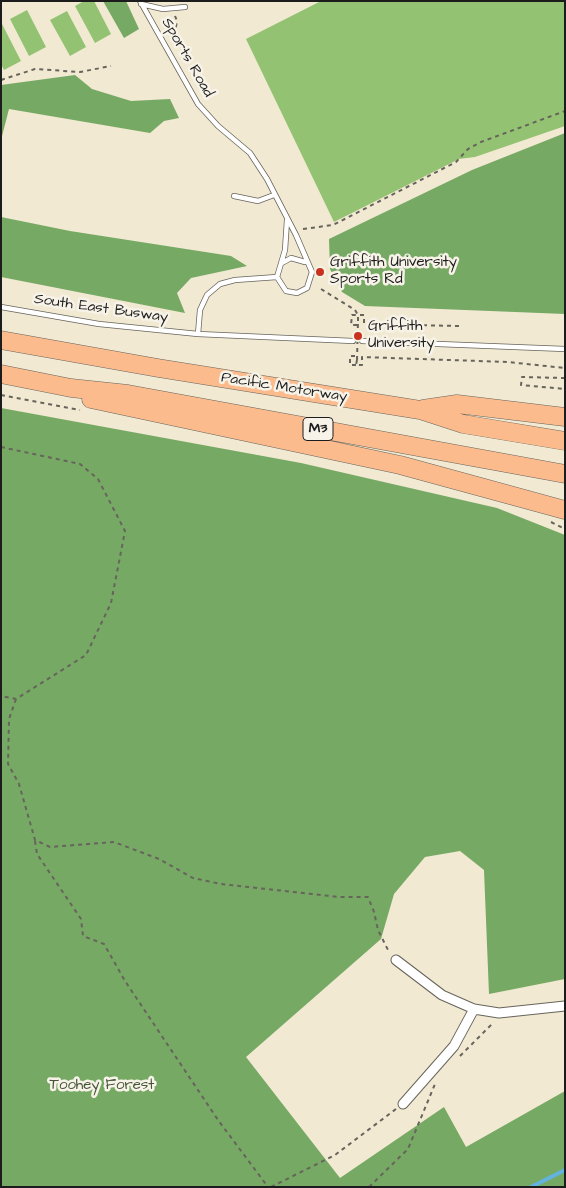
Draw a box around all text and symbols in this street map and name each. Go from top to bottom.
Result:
street label: Sports Road [157,15,217,101]
place label: Griffith University Sports Rd [330,254,457,289]
marker: Griffith University Sports Rd [314,266,326,278]
street label: South East Busway [33,291,169,327]
place label: Griffith University [368,318,434,353]
marker: Griffith University [352,330,364,342]
street label: Pacific Motorway [220,369,348,407]
road number: M3 [303,418,333,440]
park label: Toohey Forest [50,1077,154,1095]

